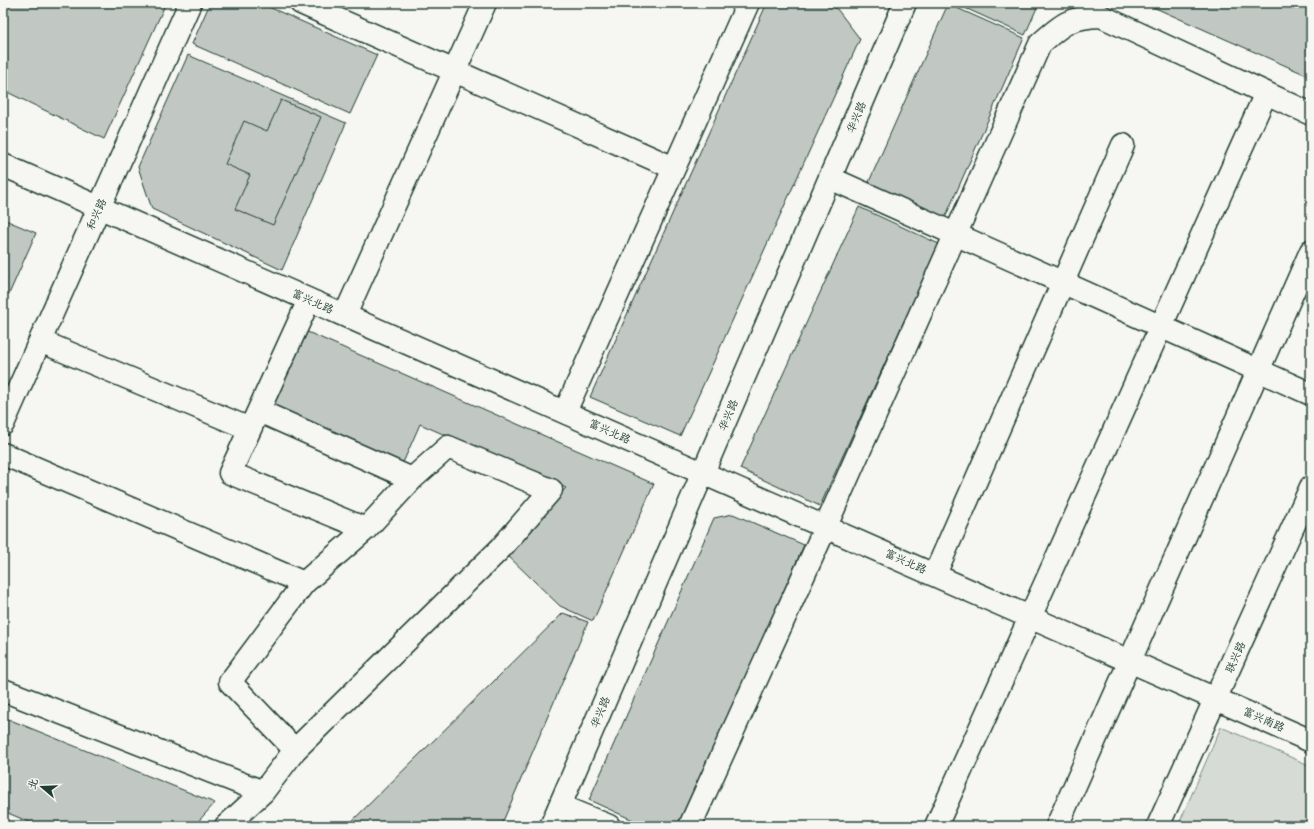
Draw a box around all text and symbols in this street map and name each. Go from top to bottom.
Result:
street label: 华兴路 [843,99,870,135]
street label: 和兴路 [83,196,110,232]
street label: 富兴北路 [290,286,336,317]
street label: 华兴路 [715,397,742,433]
street label: 富兴北路 [587,416,633,447]
street label: 富兴北路 [883,546,929,577]
street label: 联兴路 [1222,639,1249,675]
street label: 华兴路 [587,694,614,730]
street label: 富兴南路 [1241,704,1287,735]
north arrow [22,767,62,807]
text: 北 [24,776,42,792]

